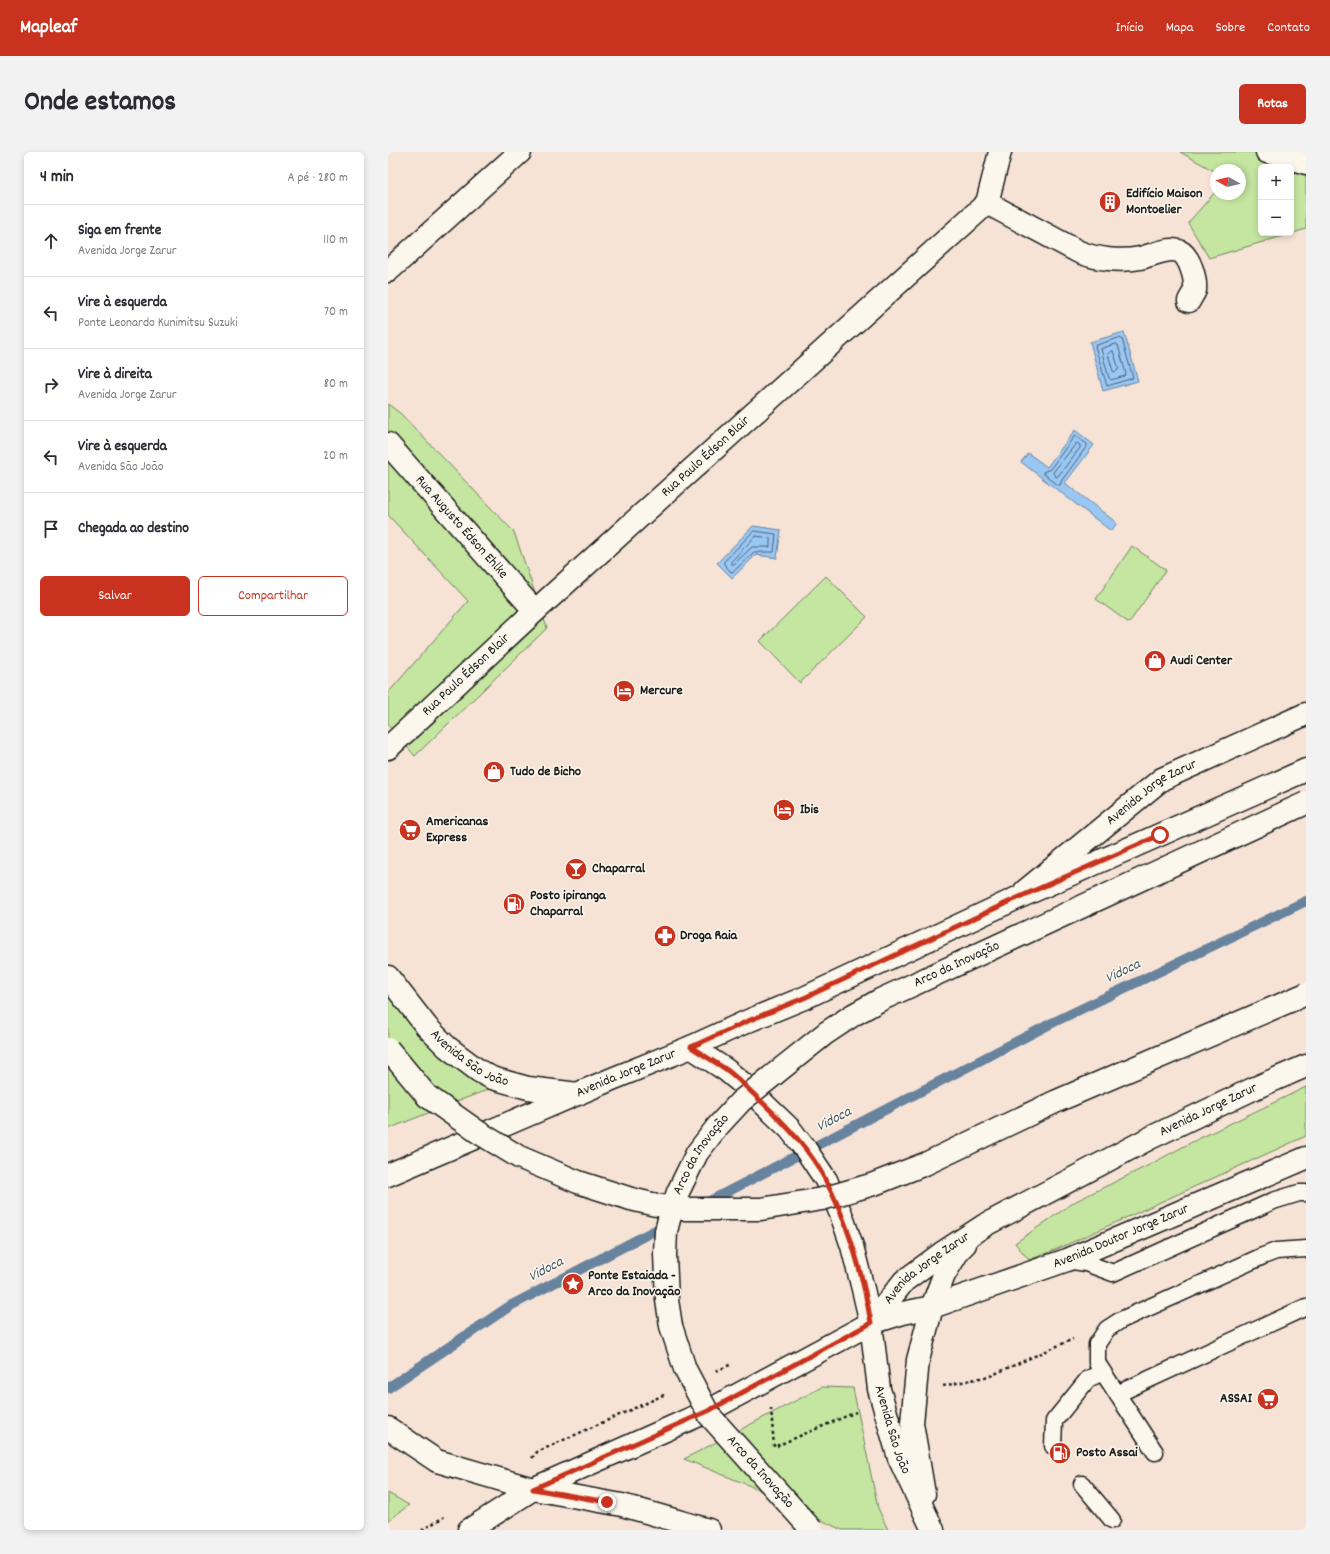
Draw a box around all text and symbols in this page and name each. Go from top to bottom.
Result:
text: Mapleaf [20,15,77,42]
text: Início [1116,18,1144,38]
text: Mapa [1166,18,1193,38]
text: Sobre [1215,18,1245,38]
text: Contato [1267,18,1310,38]
text: Onde estamos [24,84,176,124]
button: Rotas [1239,84,1306,124]
north arrow [1210,164,1246,200]
map controls [1258,164,1294,236]
button: + [1258,164,1294,200]
text: 4 min [40,166,74,190]
text: A pé · 280 m [288,169,348,188]
place label: Edifício Maison Montoelier [1126,184,1203,220]
building icon: Edifício Maison Montoelier [1097,189,1123,215]
button: − [1258,200,1294,236]
text: Siga em frente [78,220,161,242]
icon: ahead [40,230,62,252]
text: 110 m [323,231,348,250]
text: Avenida Jorge Zarur [78,242,177,261]
text: Vire à esquerda [78,292,167,314]
icon: left [40,302,62,324]
text: 70 m [324,303,348,322]
text: Ponte Leonardo Kunimitsu Suzuki [78,314,238,333]
text: Vire à direita [78,364,152,386]
icon: right [40,374,62,396]
text: 80 m [324,375,348,394]
text: Avenida Jorge Zarur [78,386,177,405]
street label: Rua Paulo Édson Blair [657,411,755,502]
text: Vire à esquerda [78,436,167,458]
icon: left [40,446,62,468]
text: 20 m [323,447,348,466]
text: Avenida São João [78,458,164,477]
street label: Rua Augusto Édson Ehlke [410,471,512,583]
icon: arrive [40,518,62,540]
text: Chegada ao destino [78,518,189,540]
button: Salvar [40,576,190,616]
button: Compartilhar [198,576,348,616]
street label: Rua Paulo Édson Blair [418,628,515,721]
shop icon: Audi Center [1142,648,1168,674]
place label: Audi Center [1170,651,1233,671]
hotel icon: Mercure [611,678,637,704]
place label: Mercure [640,681,683,701]
street label: Avenida Jorge Zarur [1102,754,1201,831]
shop icon: Tudo de Bicho [481,759,507,785]
place label: Tudo de Bicho [510,762,581,782]
hotel icon: Ibis [771,797,797,823]
place label: Ibis [800,800,819,820]
place label: Americanas Express [426,812,488,848]
supermarket icon: Americanas Express [397,817,423,843]
route start [1151,826,1169,844]
bar icon: Chaparral [563,856,589,882]
place label: Chaparral [592,859,646,879]
place label: Posto ipiranga Chaparral [530,886,607,922]
fuel station icon: Posto ipiranga Chaparral [501,891,527,917]
pharmacy icon: Droga Raia [652,923,678,949]
place label: Droga Raia [680,926,738,946]
street label: Arco da Inovação [910,936,1003,993]
water label: Vidoca [1102,954,1145,990]
street label: Avenida São João [425,1025,511,1092]
street label: Avenida Jorge Zarur [573,1044,680,1103]
street label: Avenida Jorge Zarur [1156,1078,1261,1142]
water label: Vidoca [813,1101,856,1138]
street label: Arco da Inovação [668,1110,734,1198]
street label: Avenida Doutor Jorge Zarur [1051,1199,1193,1274]
street label: Avenida Jorge Zarur [879,1227,975,1309]
water label: Vidoca [525,1251,568,1288]
place label: Ponte Estaiada - Arco da Inovação [588,1266,681,1302]
place icon: Ponte Estaiada - Arco da Inovação [560,1271,586,1297]
street label: Avenida São João [868,1383,915,1478]
supermarket icon: ASSAI [1255,1386,1281,1412]
place label: ASSAI [1220,1389,1253,1409]
street label: Arco da Inovação [722,1431,798,1513]
fuel station icon: Posto Assai [1047,1440,1073,1466]
place label: Posto Assai [1076,1443,1138,1463]
route end [598,1493,616,1511]

